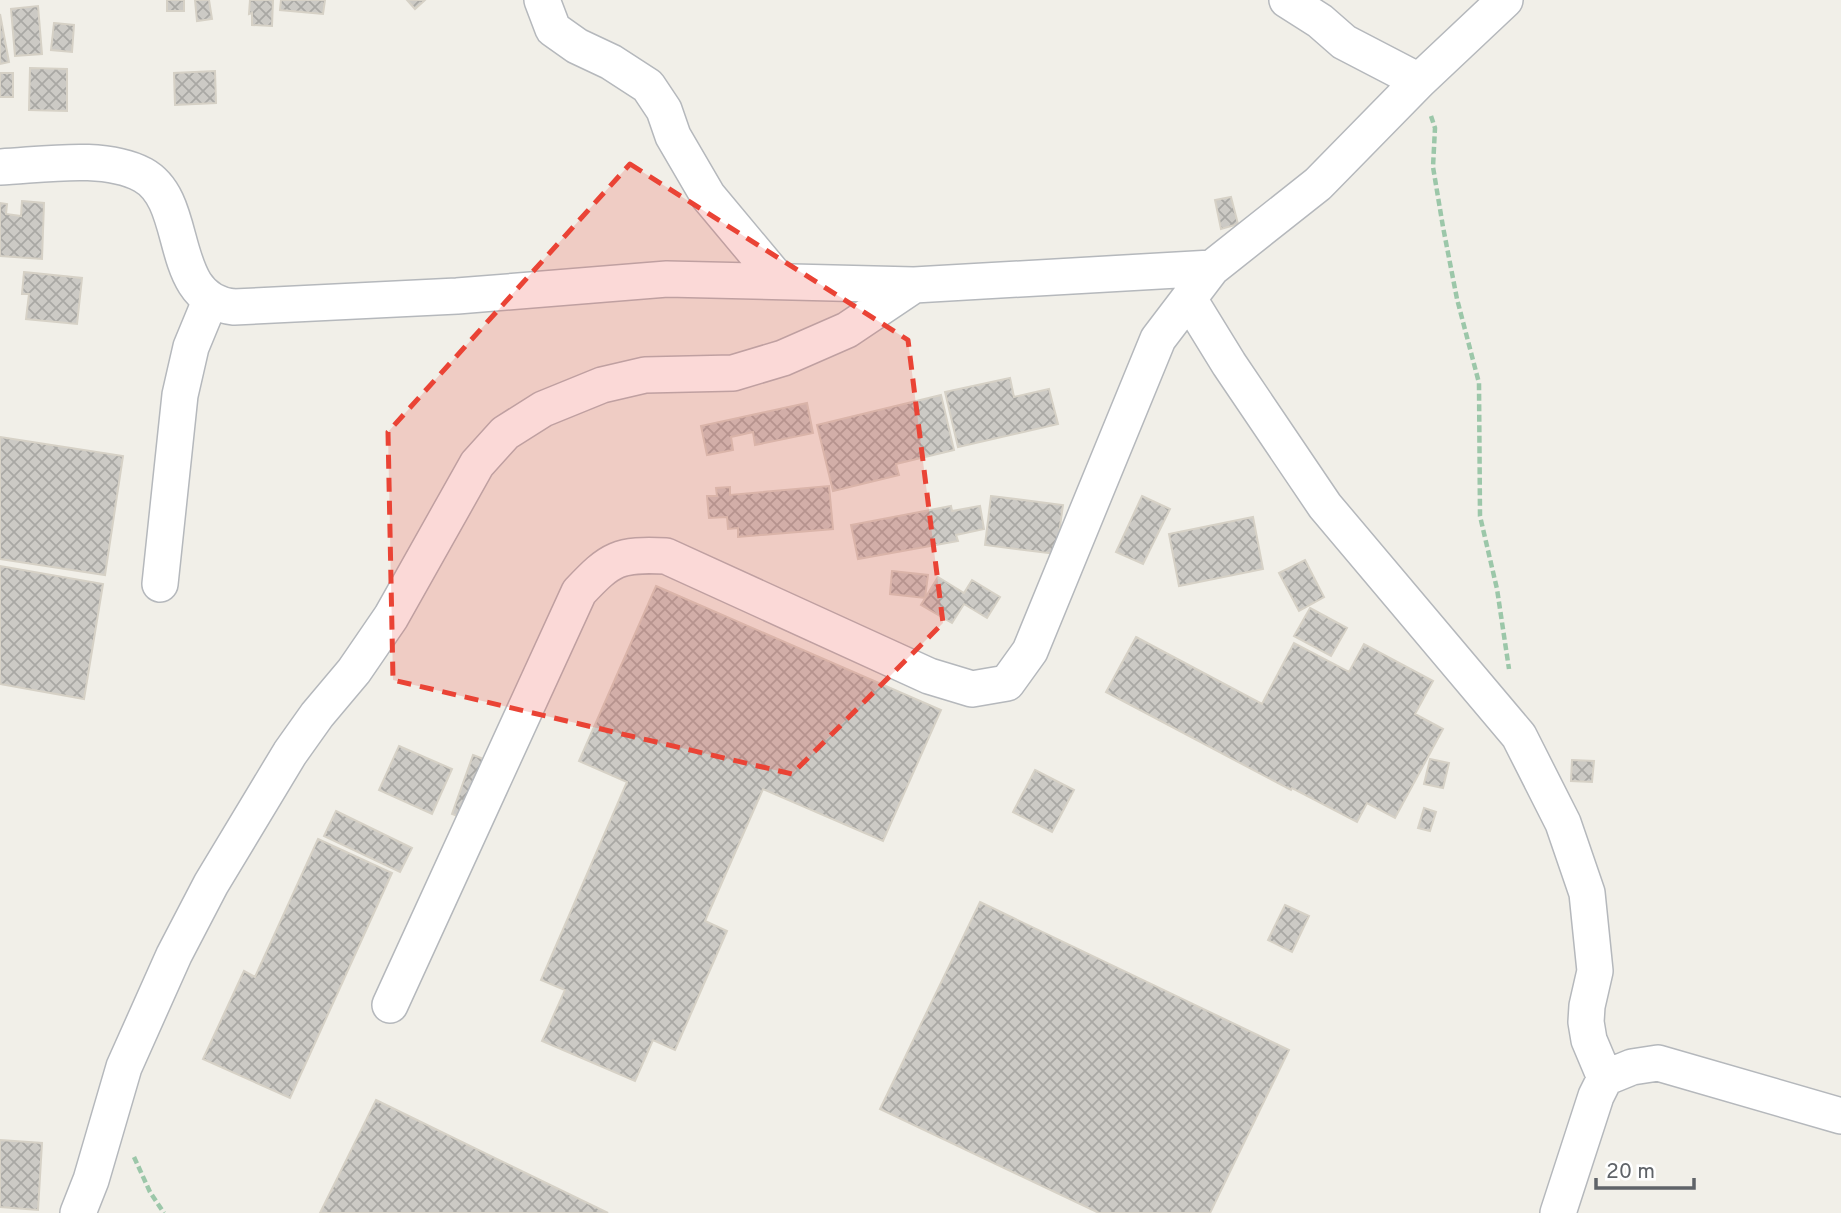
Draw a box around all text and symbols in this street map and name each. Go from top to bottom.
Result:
scale bar [1596,1146,1694,1190]
text: 20 m [1606,1159,1655,1186]

